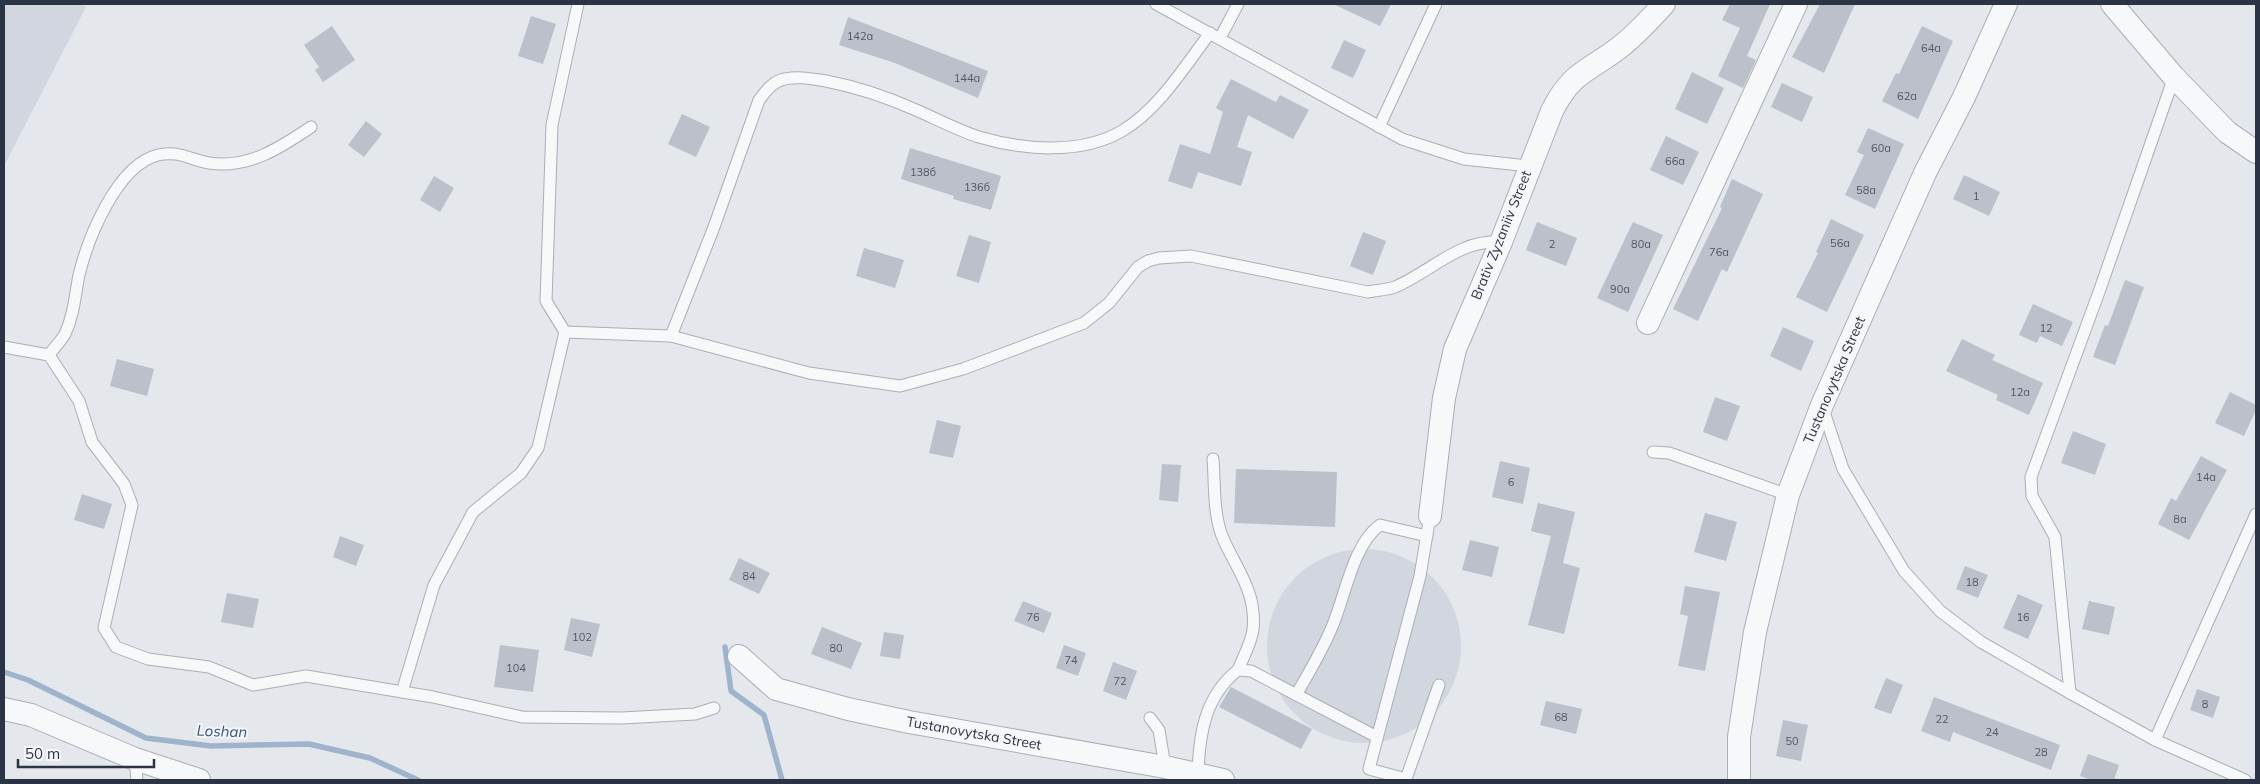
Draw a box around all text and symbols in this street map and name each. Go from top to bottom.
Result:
house number: 142а [847,29,873,43]
house number: 64а [1921,41,1941,55]
house number: 144а [954,71,980,85]
house number: 62а [1897,89,1917,103]
house number: 60а [1871,141,1891,155]
house number: 66а [1665,154,1685,168]
house number: 138б [910,165,936,179]
street label: Brativ Zyzaniiv Street [1467,168,1535,302]
house number: 136б [964,180,990,194]
house number: 58а [1856,183,1876,197]
house number: 1 [1973,189,1979,203]
house number: 56а [1830,236,1850,250]
house number: 2 [1549,237,1556,251]
house number: 80а [1631,237,1651,251]
house number: 76а [1709,245,1729,259]
house number: 90а [1610,282,1630,296]
street label: Tustanovytska Street [1799,313,1869,446]
house number: 12 [2039,321,2053,335]
house number: 12а [2010,385,2030,399]
house number: 14а [2196,470,2216,484]
house number: 6 [1508,475,1515,489]
house number: 8а [2173,512,2187,526]
house number: 84 [742,569,756,583]
house number: 18 [1965,575,1979,589]
house number: 76 [1026,610,1040,624]
house number: 16 [2016,610,2030,624]
house number: 102 [572,630,592,644]
house number: 80 [829,641,843,655]
house number: 74 [1064,653,1078,667]
house number: 104 [506,661,526,675]
house number: 72 [1113,674,1127,688]
house number: 8 [2202,697,2209,711]
house number: 68 [1554,710,1568,724]
street label: Tustanovytska Street [905,712,1043,754]
house number: 22 [1935,712,1949,726]
water label: Loshan [196,721,248,741]
house number: 24 [1985,725,1999,739]
house number: 50 [1785,734,1799,748]
scale bar [18,736,154,768]
text: 50 m [25,744,60,763]
house number: 28 [2034,745,2048,759]

